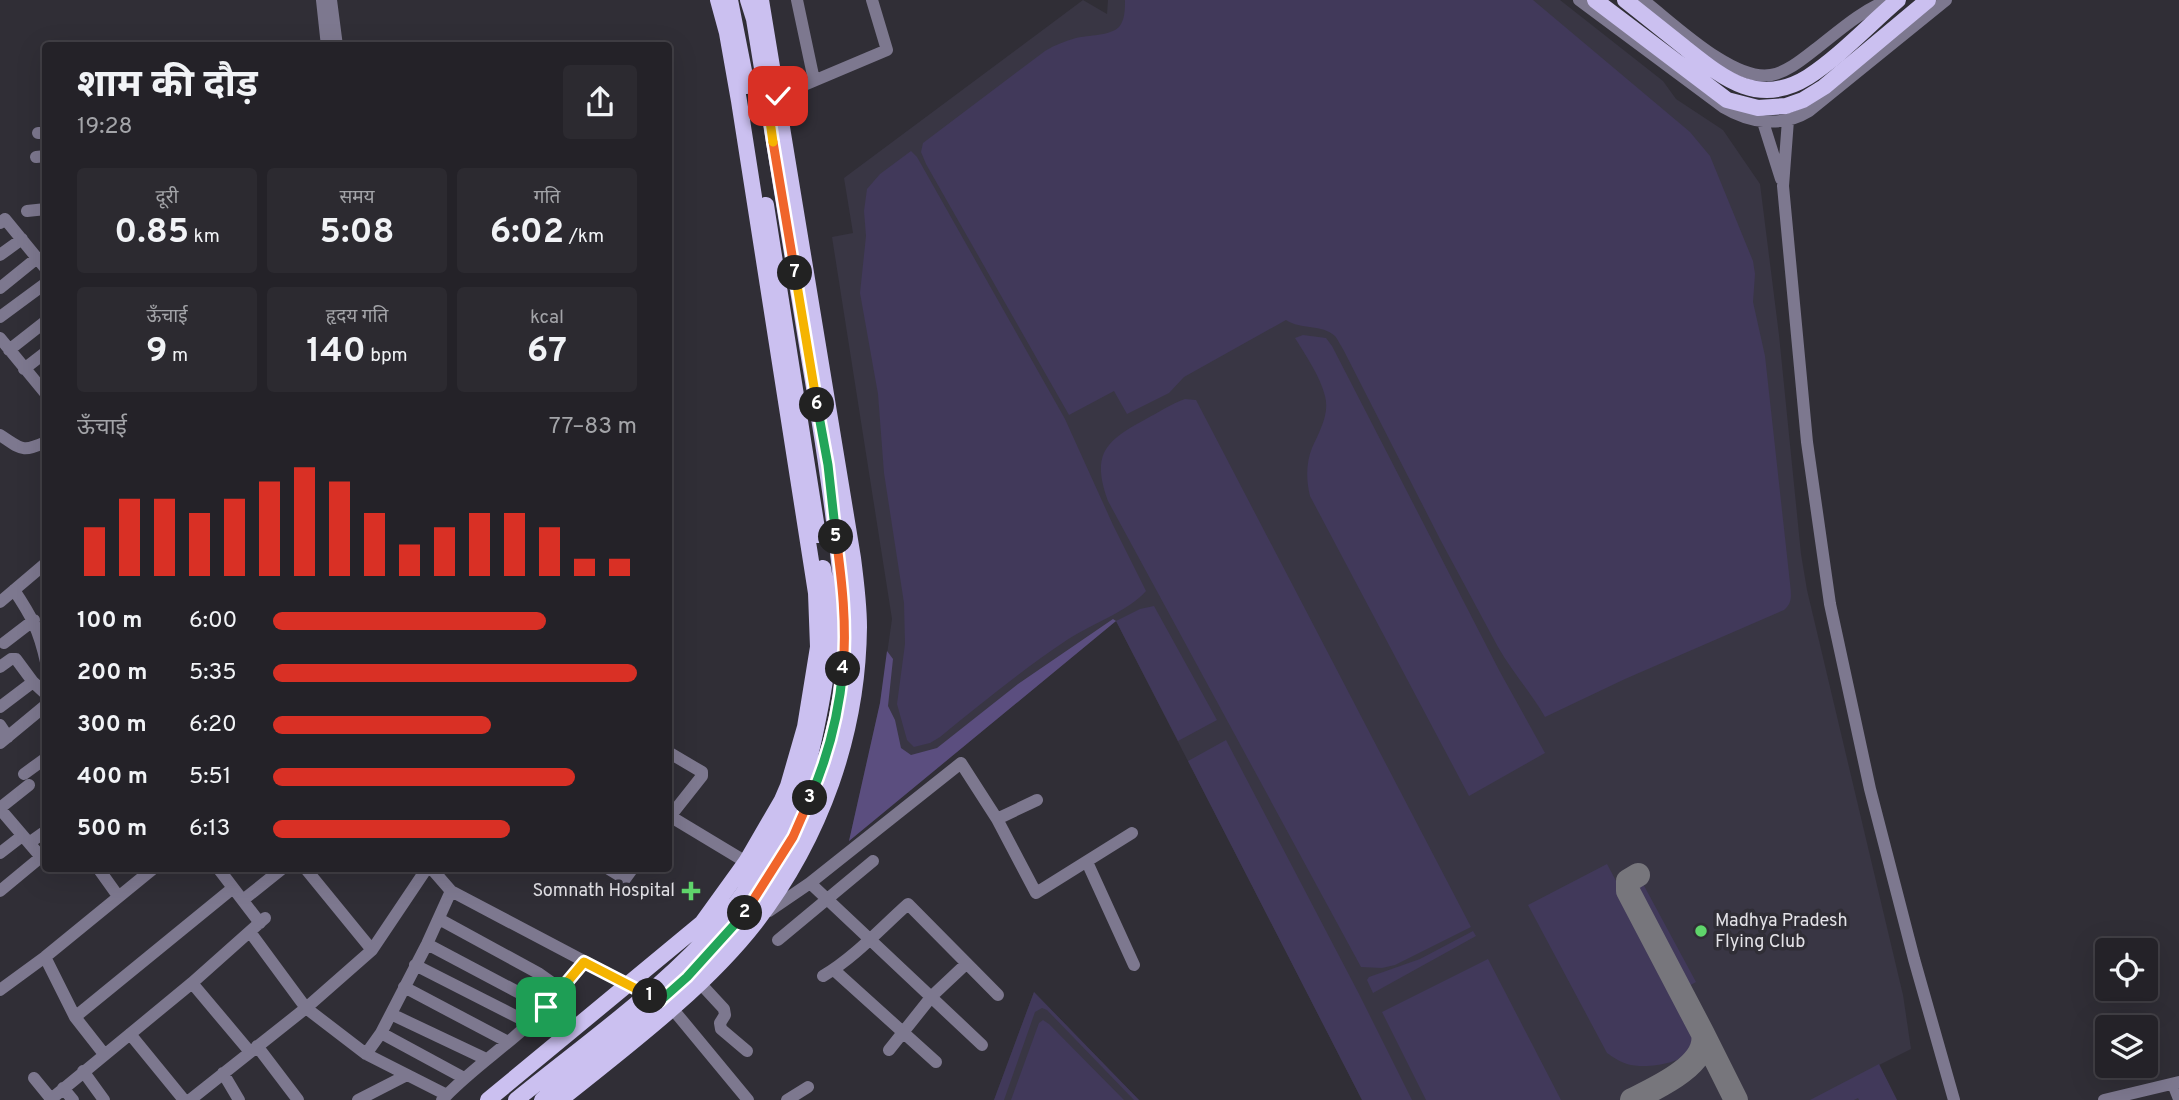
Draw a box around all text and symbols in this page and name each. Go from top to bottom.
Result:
text: शाम की दौड़ [77,62,258,111]
button: share [563,65,637,139]
pin [748,66,808,126]
icon: check [759,77,797,115]
text: 19:28 [77,113,133,142]
text: दूरी [156,186,178,210]
text: समय [339,186,375,210]
text: गति [534,186,560,210]
text: 0.85 [114,211,189,255]
text: 5:08 [320,211,394,255]
text: 6:02 [490,211,564,255]
text: km [189,225,220,249]
text: /km [564,225,604,249]
pin: 7 [778,256,812,290]
text: 7 [789,260,800,284]
text: ऊँचाई [146,305,188,329]
text: हृदय गति [326,305,388,329]
text: kcal [530,306,564,330]
text: 9 [146,330,167,374]
text: 140 [306,330,366,374]
text: 67 [527,330,567,374]
text: m [167,344,188,368]
text: bpm [366,344,408,368]
pin: 6 [800,388,834,422]
text: 6 [811,392,822,416]
text: 77–83 m [549,413,637,442]
text: ऊँचाई [77,414,127,443]
pin: 5 [818,520,854,554]
text: 5 [830,524,841,548]
text: 100 m [77,607,142,636]
text: 6:00 [189,607,237,636]
pin: 4 [826,652,860,686]
text: 4 [836,656,849,680]
text: 200 m [77,659,147,688]
text: 5:35 [189,659,237,688]
text: 300 m [77,711,147,740]
text: 6:20 [189,711,237,740]
text: 400 m [77,763,148,792]
text: 5:51 [189,763,231,792]
pin: 3 [792,780,828,816]
text: 3 [804,785,815,809]
text: 500 m [77,815,147,844]
text: 6:13 [189,815,230,844]
place label: Somnath Hospital [532,880,675,903]
marker: Somnath Hospital [681,881,701,901]
pin: 2 [728,895,762,930]
text: 2 [739,900,750,924]
place label: Madhya Pradesh Flying Club [1715,910,1848,954]
marker: Madhya Pradesh Flying Club [1693,923,1709,939]
map controls [2095,938,2158,1078]
button: locate [2095,938,2158,1001]
pin [516,977,576,1037]
pin: 1 [632,978,668,1014]
text: 1 [646,983,653,1007]
icon: arrive [527,988,565,1026]
button: layers [2095,1015,2158,1078]

